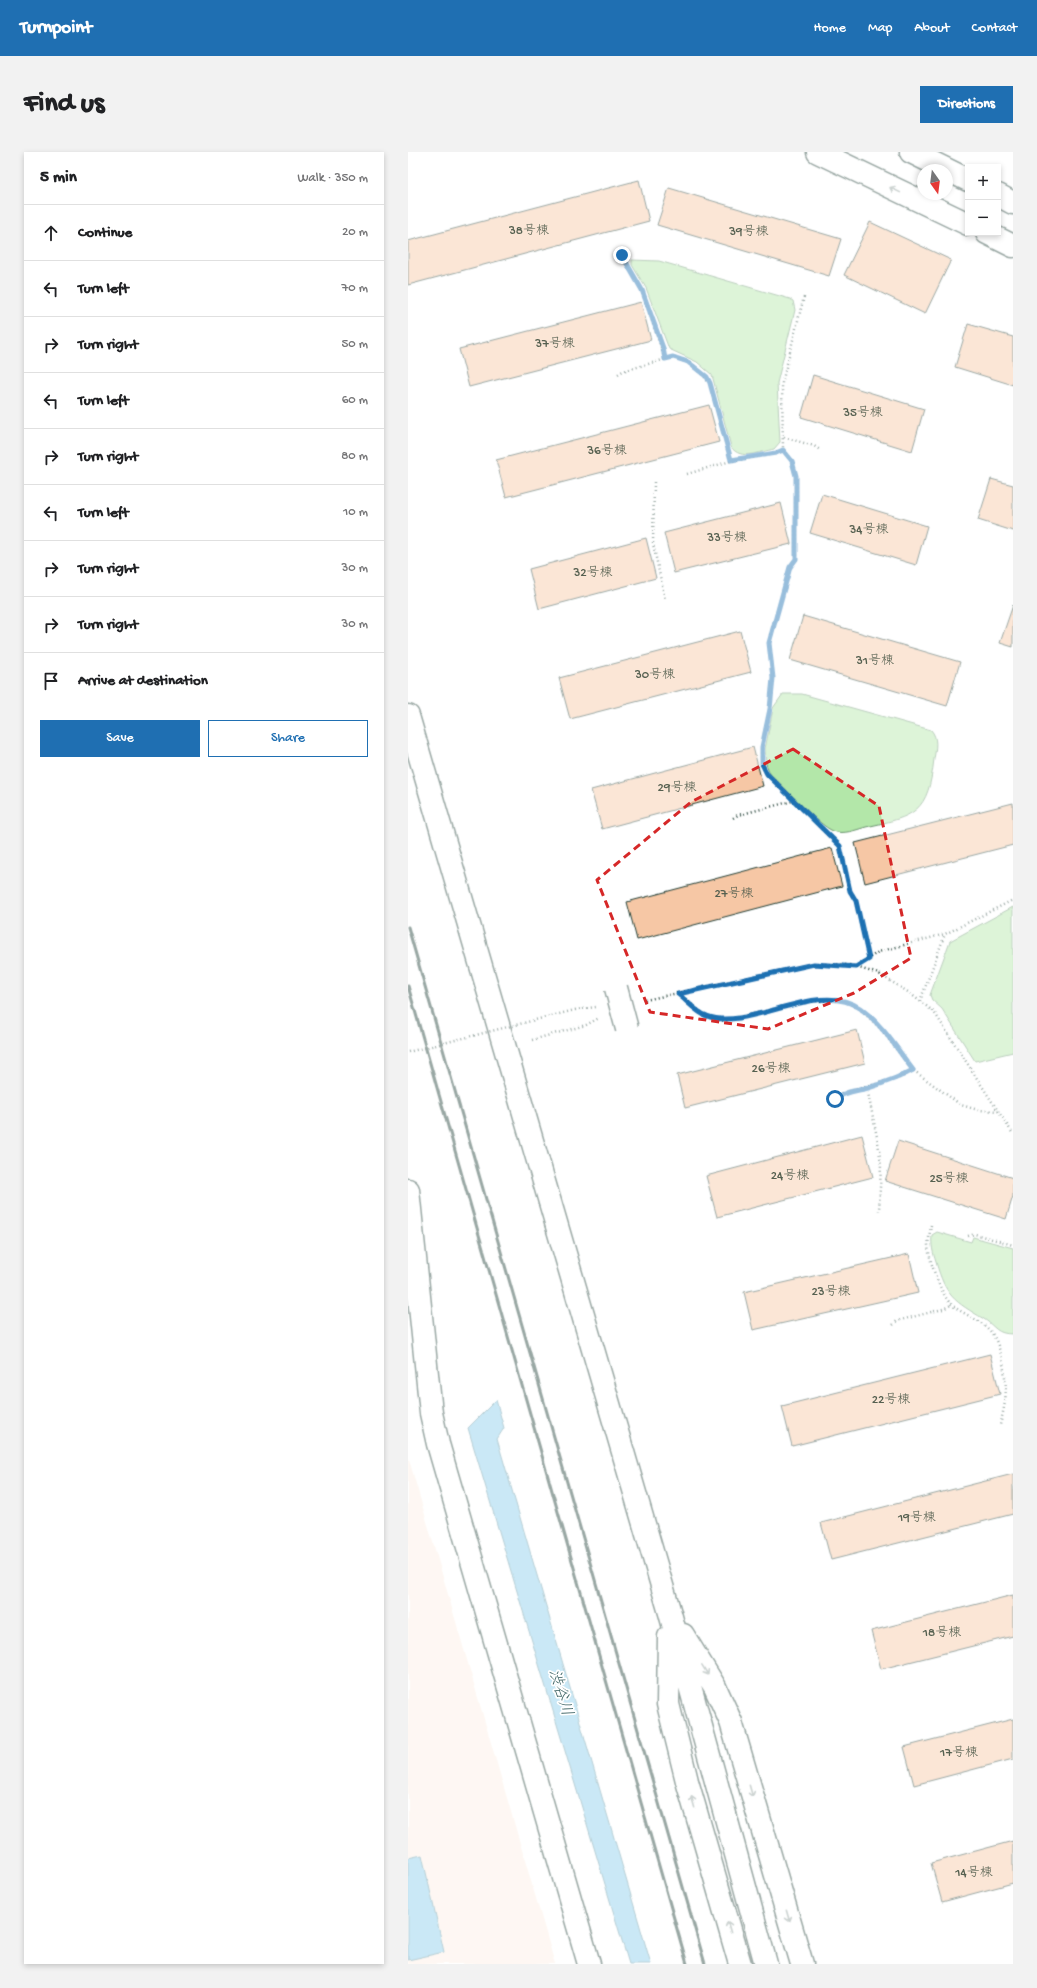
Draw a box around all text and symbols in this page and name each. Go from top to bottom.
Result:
text: Turnpoint [20,17,92,40]
text: Home [814,20,846,37]
text: Map [868,20,892,37]
text: About [914,20,950,37]
text: Contact [972,20,1017,37]
button: Directions [920,86,1013,123]
text: Find us [24,88,104,121]
north arrow [917,164,953,200]
map controls [965,164,1001,236]
button: + [965,164,1001,200]
text: 5 min [40,168,77,188]
text: Walk · 350 m [298,171,368,186]
one-way arrow [889,186,901,193]
button: − [965,200,1001,236]
icon: ahead [40,222,62,244]
house number: 38号棟 [508,223,549,239]
text: Continue [78,224,132,242]
house number: 39号棟 [728,224,769,240]
text: 20 m [342,225,368,240]
route end [613,246,631,264]
icon: left [40,278,62,300]
text: Turn left [78,280,129,298]
text: 70 m [342,281,368,296]
icon: right [40,334,62,356]
text: Turn right [78,336,138,354]
house number: 37号棟 [534,336,575,352]
text: 50 m [341,337,368,352]
icon: left [40,390,62,412]
text: Turn left [78,392,129,410]
text: 60 m [342,393,368,408]
house number: 35号棟 [842,405,883,421]
house number: 36号棟 [586,443,627,459]
icon: right [40,446,62,468]
text: Turn right [78,448,138,466]
text: 80 m [341,449,368,464]
icon: left [40,502,62,524]
text: Turn left [78,504,129,522]
text: 10 m [343,505,368,520]
house number: 34号棟 [849,522,888,538]
house number: 33号棟 [706,530,747,546]
icon: right [40,558,62,580]
text: Turn right [78,560,138,578]
text: 30 m [342,561,368,576]
house number: 32号棟 [572,565,613,581]
icon: right [40,614,62,636]
text: Turn right [78,616,138,634]
text: 30 m [342,617,368,632]
house number: 31号棟 [855,653,894,669]
house number: 30号棟 [634,667,675,683]
icon: arrive [40,670,62,692]
text: Arrive at destination [78,672,208,690]
button: Save [40,720,200,757]
button: Share [208,720,368,757]
house number: 29号棟 [658,780,696,796]
house number: 27号棟 [714,886,754,902]
house number: 26号棟 [752,1061,790,1077]
route start [826,1090,844,1108]
house number: 24号棟 [771,1168,809,1184]
house number: 25号棟 [929,1171,969,1187]
house number: 23号棟 [811,1284,851,1300]
house number: 22号棟 [872,1392,910,1408]
house number: 19号棟 [897,1510,936,1526]
house number: 18号棟 [922,1625,961,1641]
one-way arrow [701,1664,709,1675]
water label: 渋谷川 [543,1667,576,1719]
house number: 17号棟 [939,1745,978,1761]
one-way arrow [748,1784,755,1797]
one-way arrow [689,1795,696,1808]
house number: 14号棟 [954,1865,993,1881]
one-way arrow [784,1909,792,1922]
one-way arrow [725,1920,732,1933]

